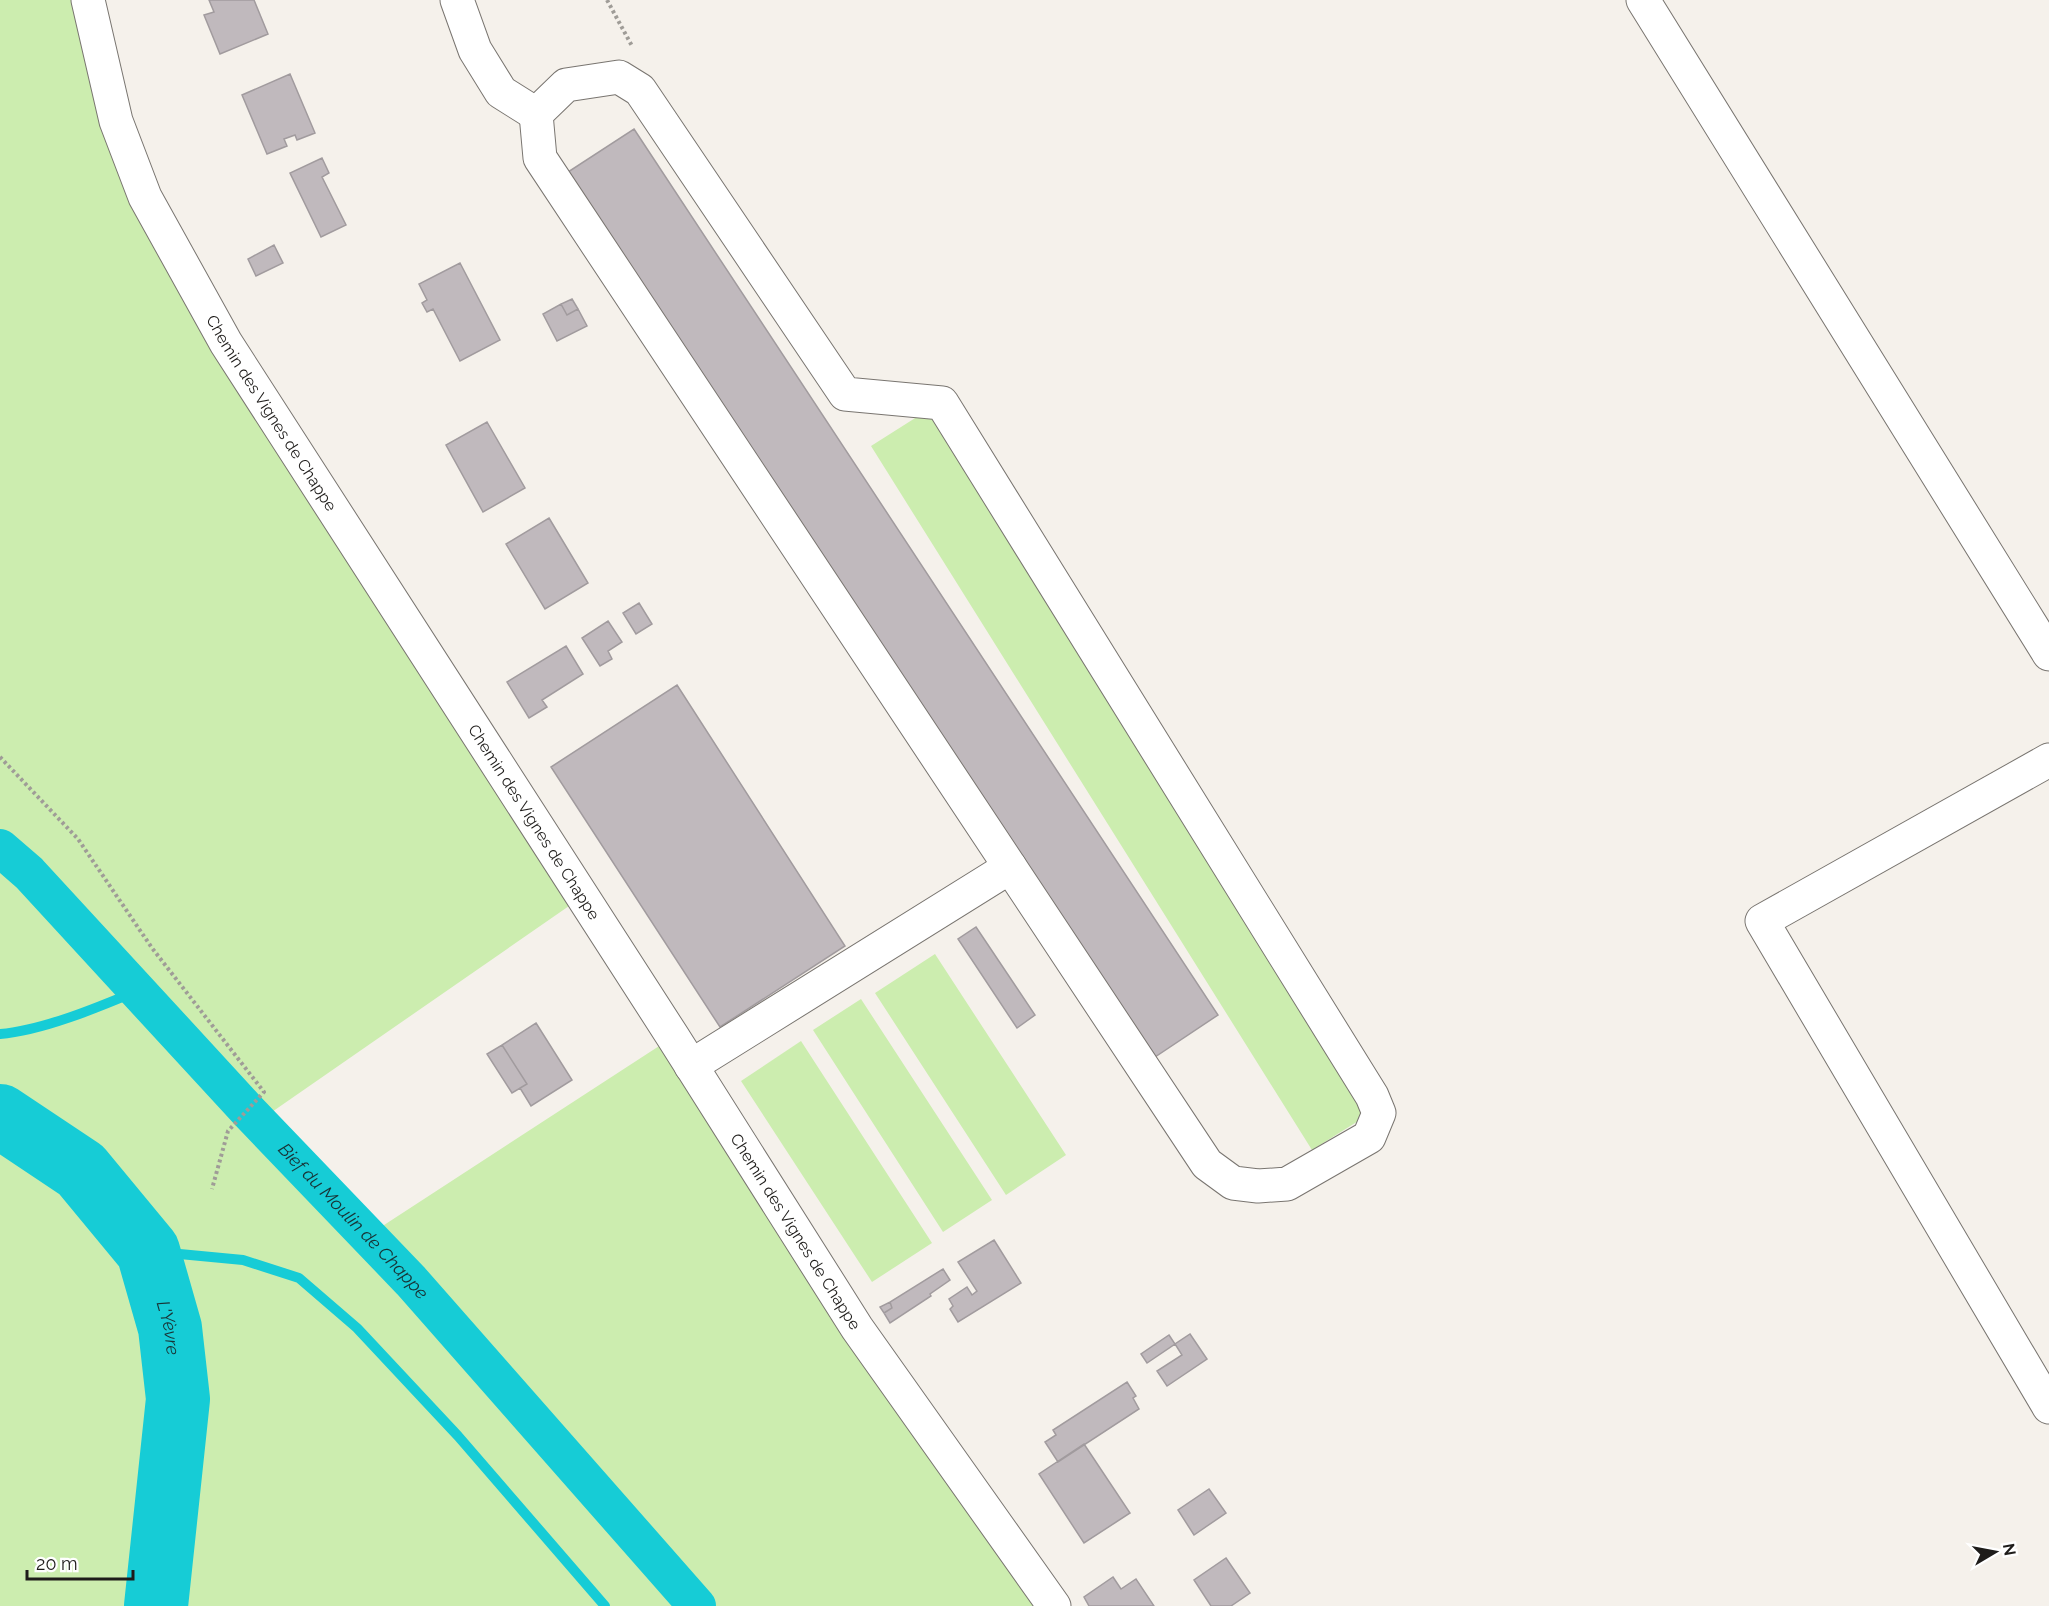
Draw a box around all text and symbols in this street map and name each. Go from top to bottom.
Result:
street label: Chemin des Vignes de Chappe [202,312,341,515]
street label: Chemin des Vignes de Chappe [464,721,604,923]
street label: Chemin des Vignes de Chappe [726,1130,865,1333]
water label: Bief du Moulin de Chappe [274,1138,433,1303]
water label: L'Yèvre [153,1298,184,1356]
north arrow [1965,1522,2025,1582]
text: N [1999,1542,2020,1557]
scale bar [27,1543,134,1581]
text: 20 m [36,1553,78,1574]

